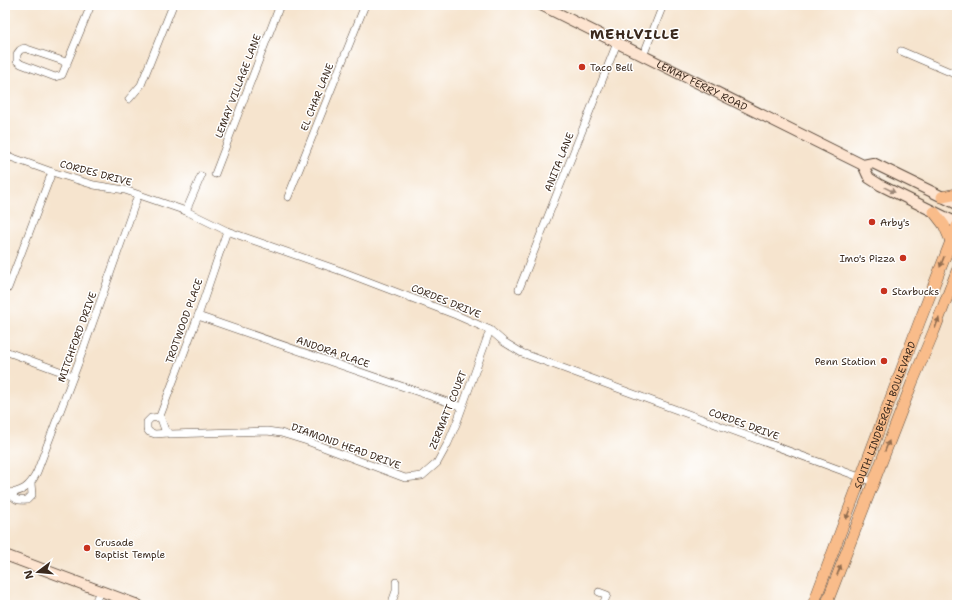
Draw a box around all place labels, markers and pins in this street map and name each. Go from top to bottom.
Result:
place label: Taco Bell [590,61,633,74]
marker: Taco Bell [577,62,587,72]
place label: Arby's [880,216,910,229]
marker: Arby's [867,217,877,227]
place label: Imo's Pizza [839,252,896,265]
marker: Imo's Pizza [898,253,908,263]
place label: Starbucks [892,285,939,298]
marker: Starbucks [879,286,889,296]
place label: Penn Station [815,355,876,368]
marker: Penn Station [879,356,889,366]
place label: Crusade Baptist Temple [95,536,166,561]
marker: Crusade Baptist Temple [82,543,92,553]

